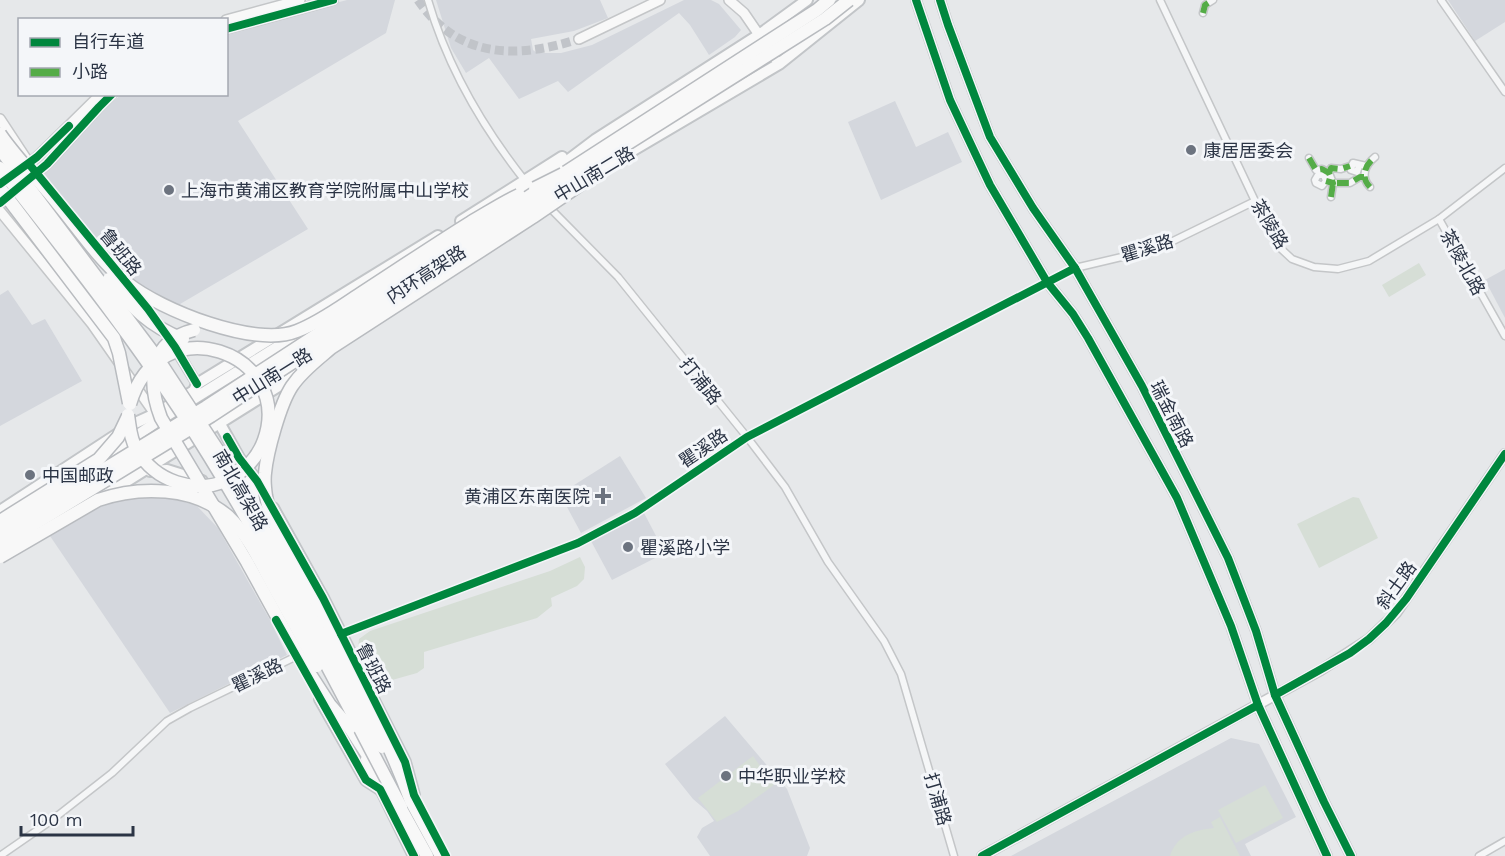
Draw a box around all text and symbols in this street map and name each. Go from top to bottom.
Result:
legend [18,18,228,96]
text: 自行车道 [72,31,144,52]
text: 小路 [72,61,108,82]
place label: 康居居委会 [1203,140,1293,161]
street label: 中山南二路 [550,142,638,206]
marker: 康居居委会 [1184,143,1198,157]
place label: 上海市黄浦区教育学院附属中山学校 [181,180,469,201]
marker: 上海市黄浦区教育学院附属中山学校 [162,183,176,197]
street label: 茶陵路 [1247,195,1293,253]
street label: 鲁班路 [96,224,146,280]
street label: 茶陵北路 [1436,225,1490,299]
street label: 瞿溪路 [1118,230,1176,266]
street label: 内环高架路 [383,241,469,307]
street label: 中山南一路 [228,343,316,409]
street label: 打浦路 [676,353,726,409]
street label: 瑞金南路 [1146,377,1198,451]
street label: 瞿溪路 [675,424,731,472]
street label: 南北高架路 [209,446,273,534]
place label: 中国邮政 [42,465,114,486]
marker: 中国邮政 [23,468,37,482]
place label: 黄浦区东南医院 [464,486,590,507]
marker: 黄浦区东南医院 [594,487,612,505]
place label: 瞿溪路小学 [640,537,730,558]
marker: 瞿溪路小学 [621,540,635,554]
street label: 斜土路 [1372,557,1420,613]
street label: 鲁班路 [352,639,396,697]
street label: 瞿溪路 [228,654,286,696]
place label: 中华职业学校 [738,766,846,787]
marker: 中华职业学校 [719,769,733,783]
street label: 打浦路 [920,770,956,828]
scale bar [21,799,134,837]
text: 100 m [30,809,83,830]

